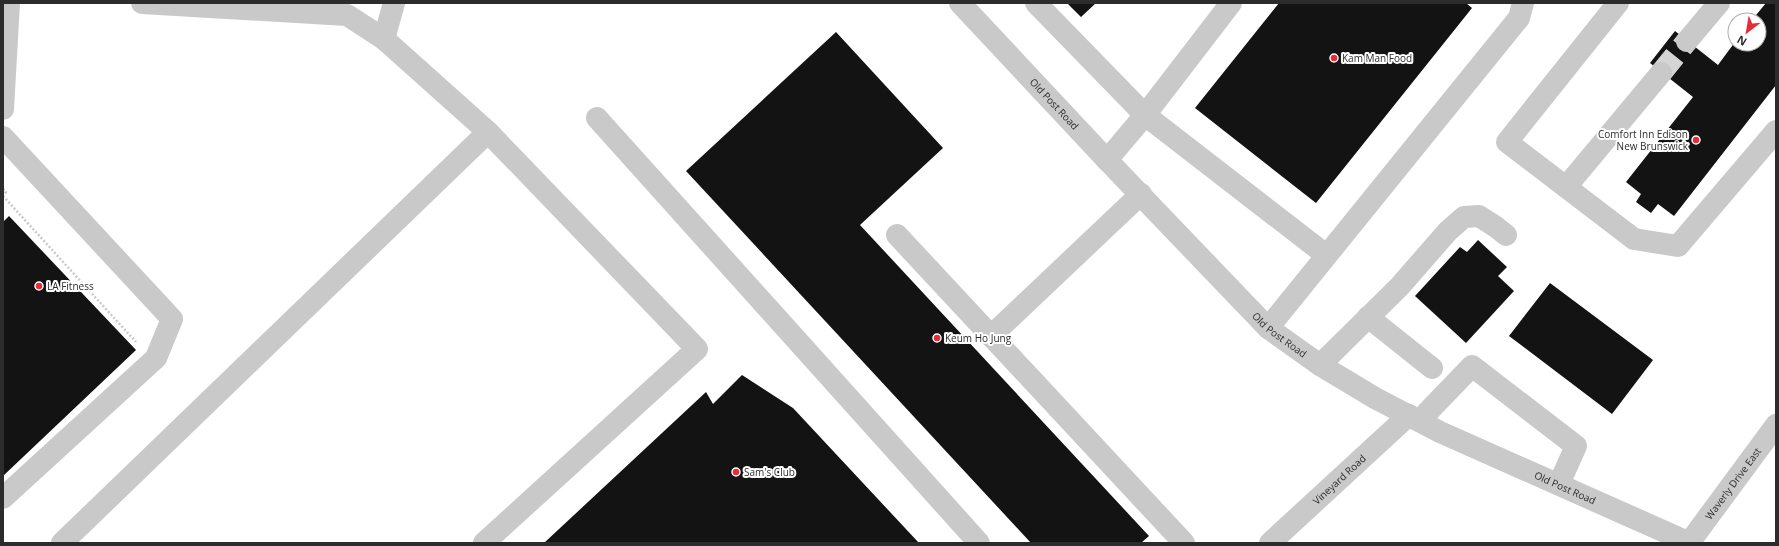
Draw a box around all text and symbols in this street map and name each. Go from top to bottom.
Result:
north arrow [1727,12,1767,52]
text: N [1734,32,1749,50]
place label: Kam Man Food [1342,51,1412,65]
marker: Kam Man Food [1329,53,1339,63]
street label: Old Post Road [1027,75,1082,133]
place label: Comfort Inn Edison New Brunswick [1598,127,1689,153]
marker: Comfort Inn Edison New Brunswick [1691,135,1701,145]
place label: LA Fitness [47,279,94,293]
marker: LA Fitness [34,281,44,291]
street label: Old Post Road [1249,309,1310,360]
place label: Keum Ho Jung [945,331,1012,345]
marker: Keum Ho Jung [932,333,942,343]
street label: Waverly Drive East [1702,444,1764,522]
street label: Vineyard Road [1310,451,1369,507]
place label: Sam's Club [744,465,795,479]
marker: Sam's Club [731,467,741,477]
street label: Old Post Road [1532,468,1598,507]

